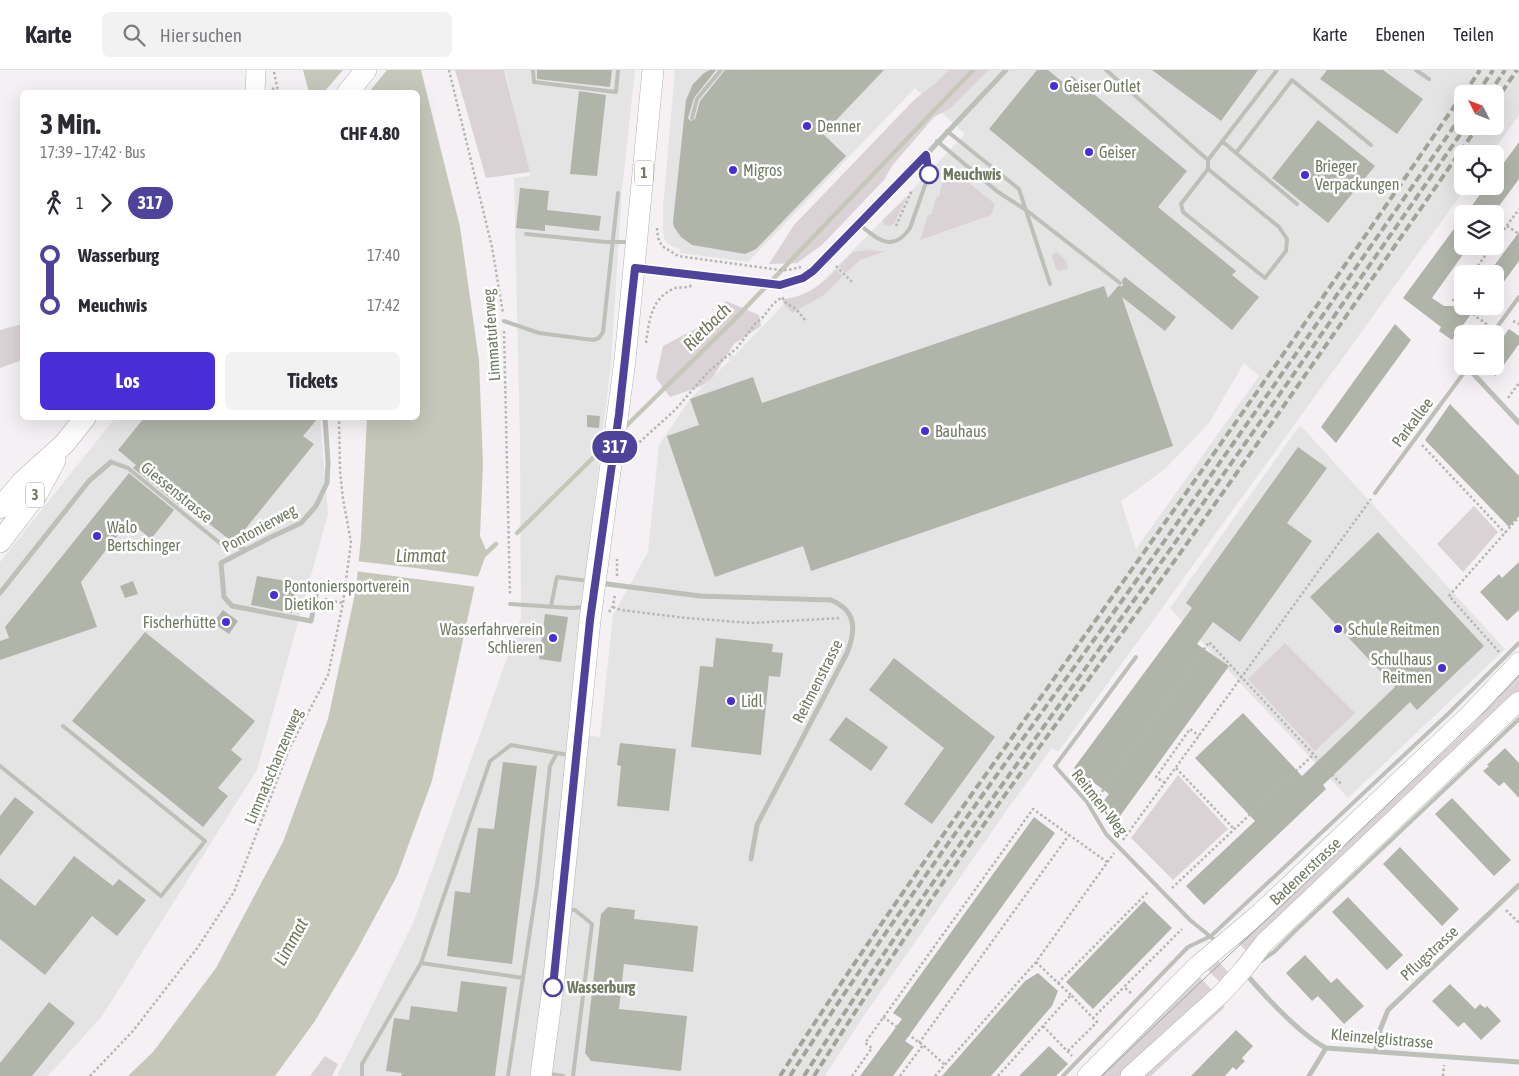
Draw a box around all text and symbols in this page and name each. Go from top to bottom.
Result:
search box [102,12,452,57]
text: Karte [25,21,72,48]
icon: search [120,21,148,49]
text: Hier suchen [160,24,242,46]
text: Karte [1312,24,1347,45]
text: Ebenen [1375,24,1425,45]
text: Teilen [1453,24,1494,45]
place label: Geiser Outlet [1064,77,1141,95]
marker: Geiser Outlet [1048,80,1060,92]
north arrow [1454,85,1504,135]
map controls [1454,85,1504,375]
text: 3 Min. [40,108,101,140]
place label: Denner [817,117,861,135]
marker: Denner [801,120,813,132]
text: CHF 4.80 [340,122,400,144]
text: 17:39 – 17:42 · Bus [40,143,145,161]
place label: Geiser [1099,143,1136,161]
button: locate [1454,145,1504,195]
marker: Geiser [1083,146,1095,158]
place label: Brieger Verpackungen [1315,157,1399,194]
road number: 1 [635,160,653,186]
place label: Migros [743,161,783,180]
marker: Migros [727,164,739,176]
marker: Meuchwis [919,164,939,184]
place label: Meuchwis [943,165,1002,183]
marker: Brieger Verpackungen [1299,169,1311,181]
icon: walk [40,189,68,217]
icon: forward [92,189,120,217]
text: 317 [138,192,163,213]
text: 1 [76,194,84,212]
button: layers [1454,205,1504,255]
text: Wasserburg [78,244,159,266]
text: 17:40 [367,246,400,264]
button: + [1454,265,1504,315]
street label: Limmatuferweg [479,288,504,382]
text: Meuchwis [78,294,147,316]
text: 17:42 [367,296,400,314]
water label: Rietbach [678,298,735,355]
button: − [1454,325,1504,375]
button: Los [40,352,215,410]
button: Tickets [225,352,400,410]
street label: Parkallee [1388,394,1436,450]
place label: Bauhaus [935,422,987,440]
marker: Bauhaus [919,425,931,437]
line badge: 317 [586,431,644,463]
text: 317 [602,436,628,457]
street label: Giessenstrasse [138,458,216,526]
road number: 3 [26,482,44,508]
street label: Pontonierweg [219,500,300,557]
place label: Walo Bertschinger [107,518,181,555]
marker: Walo Bertschinger [91,530,103,542]
water label: Limmat [396,545,447,566]
place label: Pontoniersportverein Dietikon [284,577,409,613]
marker: Pontoniersportverein Dietikon [268,589,280,601]
place label: Fischerhütte [143,613,216,631]
marker: Fischerhütte [220,616,232,628]
place label: Wasserfahrverein Schlieren [440,620,543,656]
place label: Schule Reitmen [1348,620,1440,638]
marker: Schule Reitmen [1332,623,1344,635]
marker: Wasserfahrverein Schlieren [547,632,559,644]
street label: Reitmenstrasse [788,636,846,726]
place label: Schulhaus Reitmen [1371,650,1432,686]
marker: Schulhaus Reitmen [1436,662,1448,674]
place label: Lidl [741,692,763,710]
marker: Lidl [725,695,737,707]
street label: Limmatschanzenweg [241,705,306,827]
street label: Reitmen-Weg [1068,765,1132,840]
street label: Badenerstrasse [1266,834,1344,908]
water label: Limmat [269,914,312,969]
street label: Pflugstrasse [1397,922,1462,985]
marker: Wasserburg [543,977,563,997]
place label: Wasserburg [566,978,635,996]
street label: Kleinzelglistrasse [1330,1025,1434,1052]

